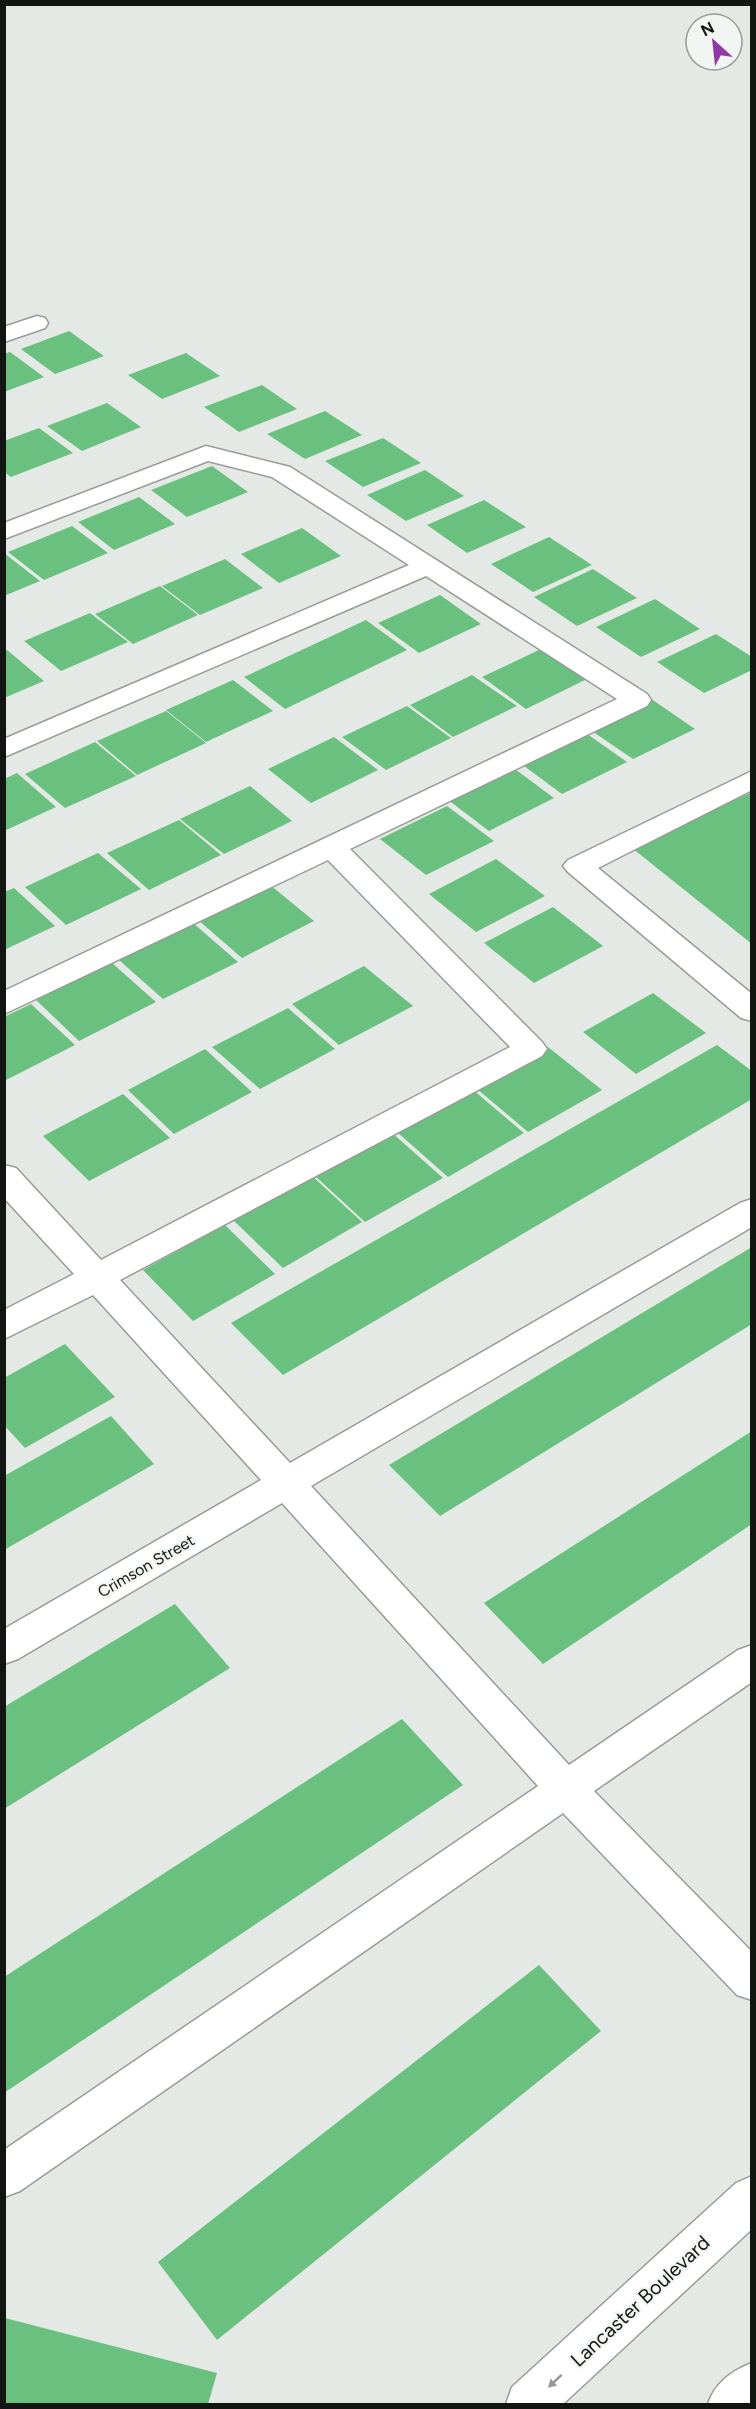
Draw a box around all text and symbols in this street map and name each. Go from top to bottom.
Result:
north arrow [684,12,744,72]
text: N [698,18,717,40]
street label: Crimson Street [94,1531,198,1601]
street label: Lancaster Boulevard [566,2230,714,2372]
one-way arrow [548,2373,562,2387]

